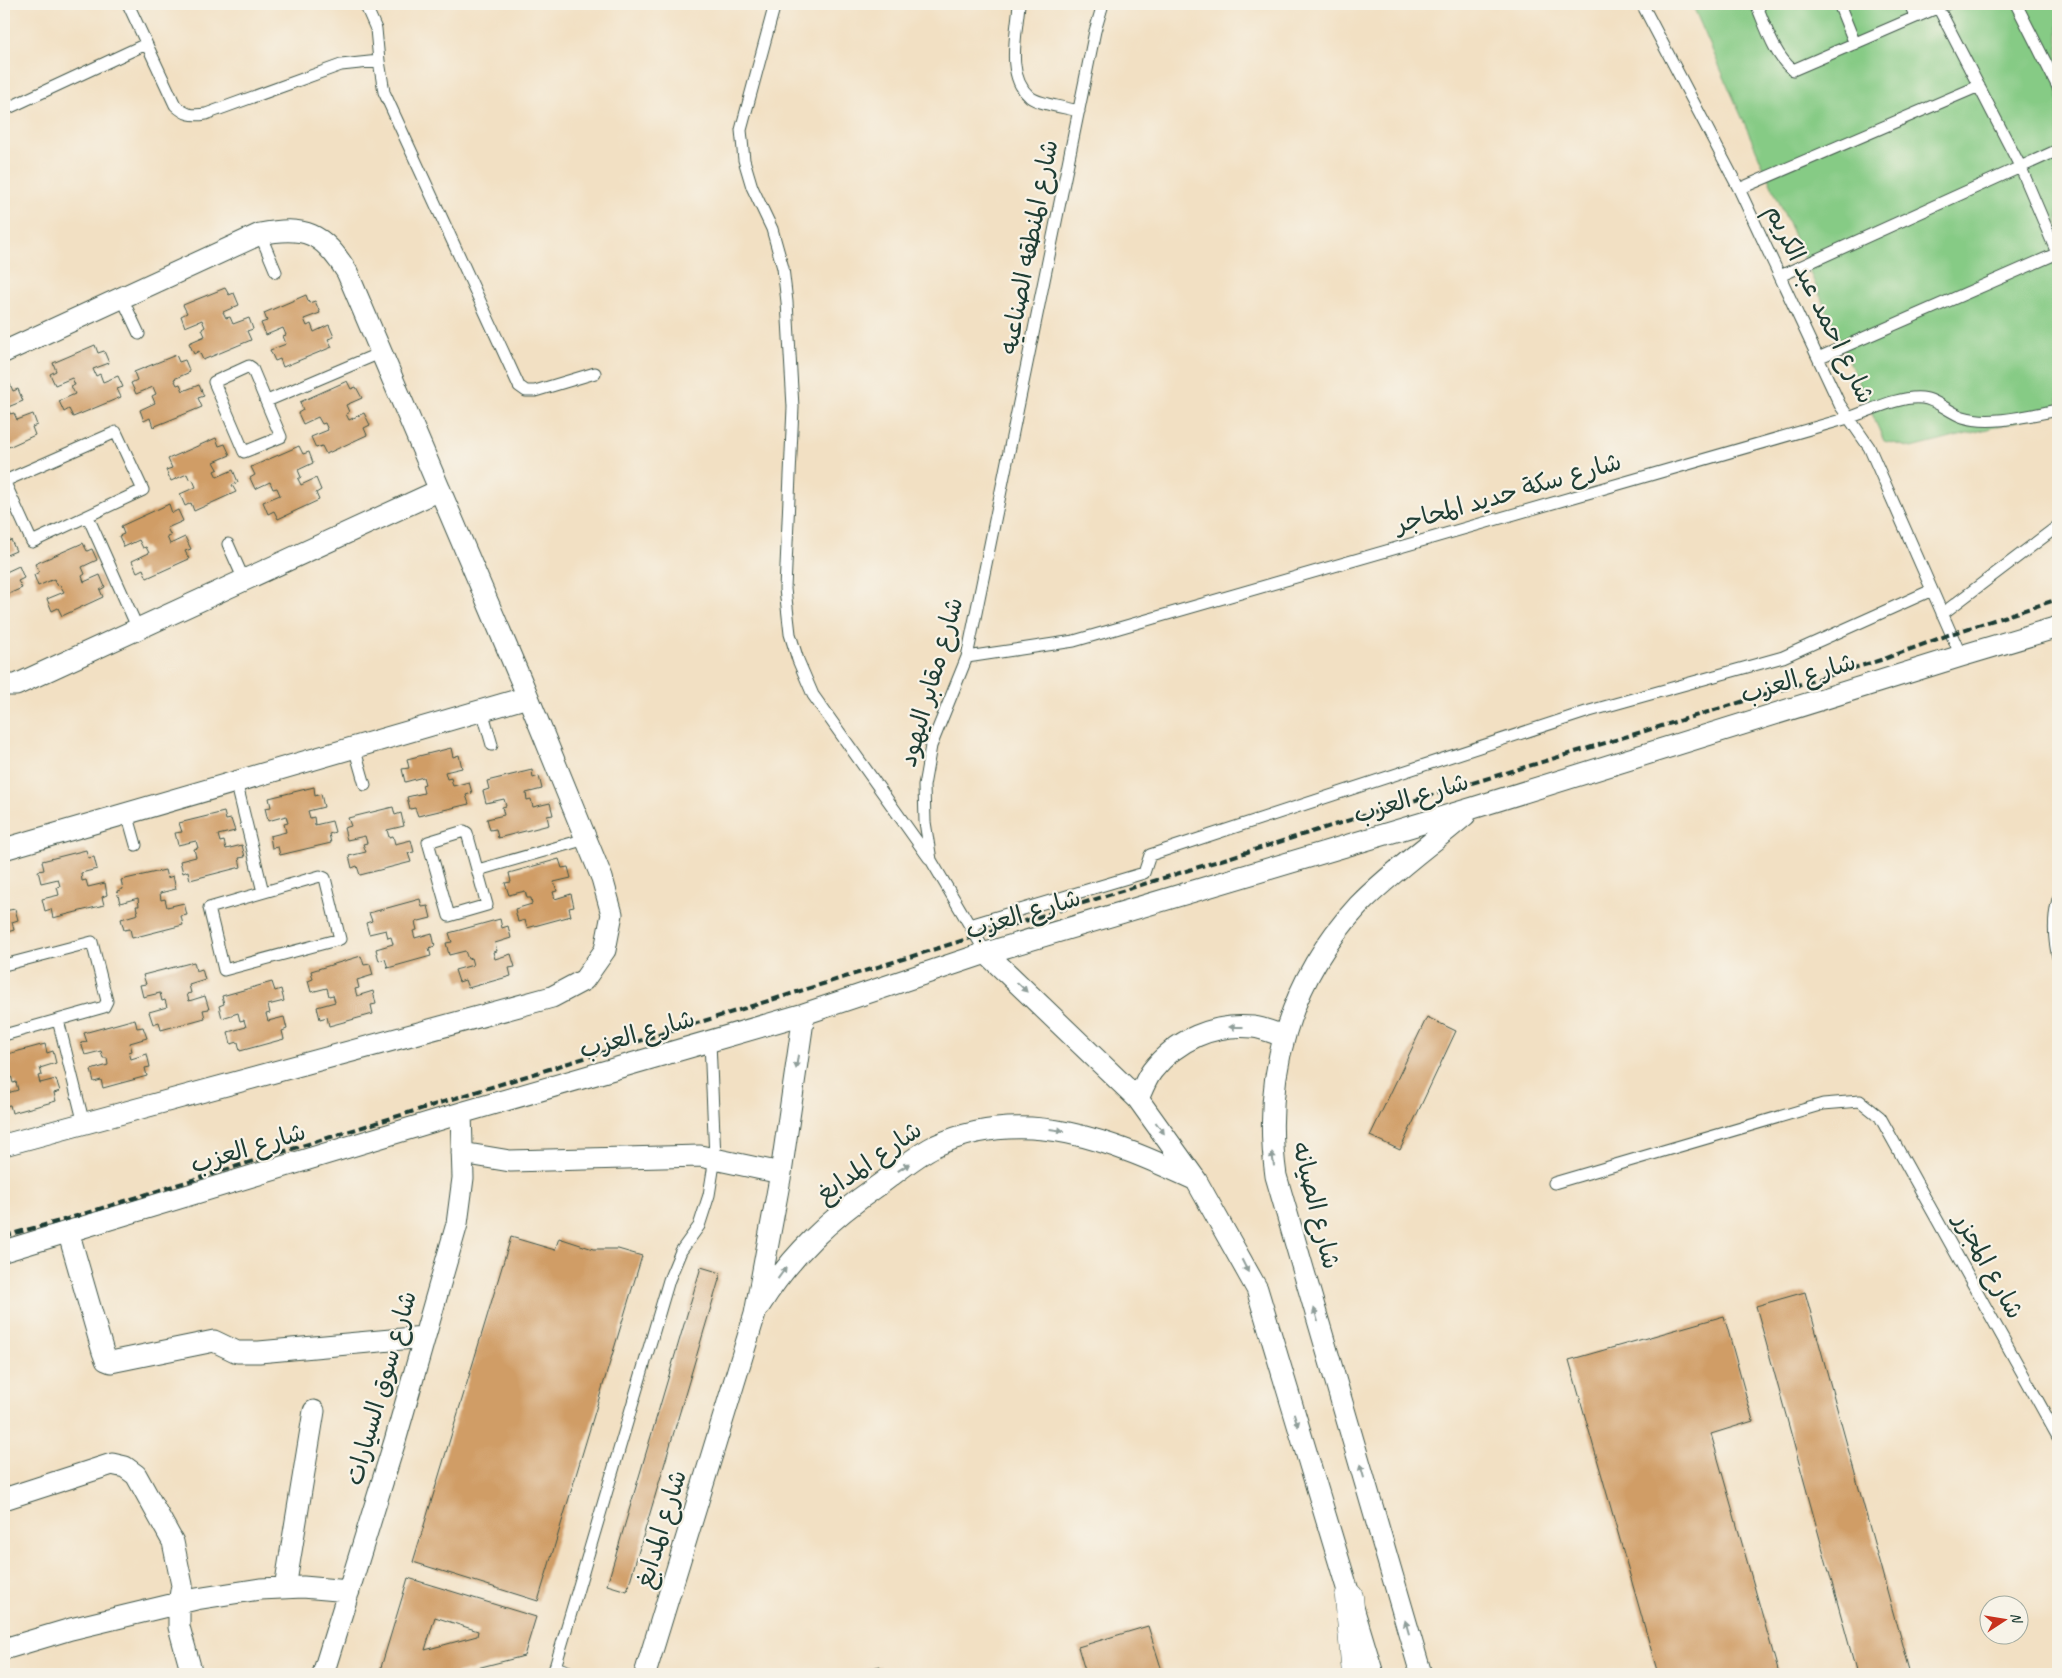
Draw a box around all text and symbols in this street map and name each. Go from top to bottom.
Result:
street label: شارع المنطقه الصناعيه [992,137,1067,357]
street label: شارع احمد عبد الكريم [1756,199,1882,410]
street label: شارع سكة حديد المحاجر [1389,445,1625,542]
street label: شارع مقابر اليهود [892,593,971,771]
street label: شارع العزب [1736,645,1860,712]
street label: شارع العزب [1349,765,1473,832]
street label: شارع العزب [961,881,1085,948]
one-way arrow [1015,981,1027,993]
street label: شارع العزب [575,1002,699,1067]
one-way arrow [1227,1023,1243,1031]
one-way arrow [793,1055,801,1071]
street label: شارع المدابغ [810,1114,929,1211]
street label: شارع العزب [186,1115,310,1182]
one-way arrow [1154,1121,1165,1134]
one-way arrow [1050,1126,1066,1134]
street label: شارع الصيانه [1284,1138,1347,1273]
one-way arrow [1269,1150,1277,1166]
one-way arrow [897,1163,911,1172]
street label: شارع المجزر [1945,1206,2031,1325]
one-way arrow [1241,1258,1249,1273]
one-way arrow [777,1266,787,1280]
street label: شارع سوق السيارات [338,1287,425,1489]
one-way arrow [1312,1308,1320,1323]
one-way arrow [1293,1412,1301,1427]
one-way arrow [1357,1464,1365,1479]
street label: شارع المدابغ [628,1466,695,1592]
north arrow [1980,1596,2030,1646]
text: N [2007,1611,2026,1626]
one-way arrow [1402,1620,1410,1635]

